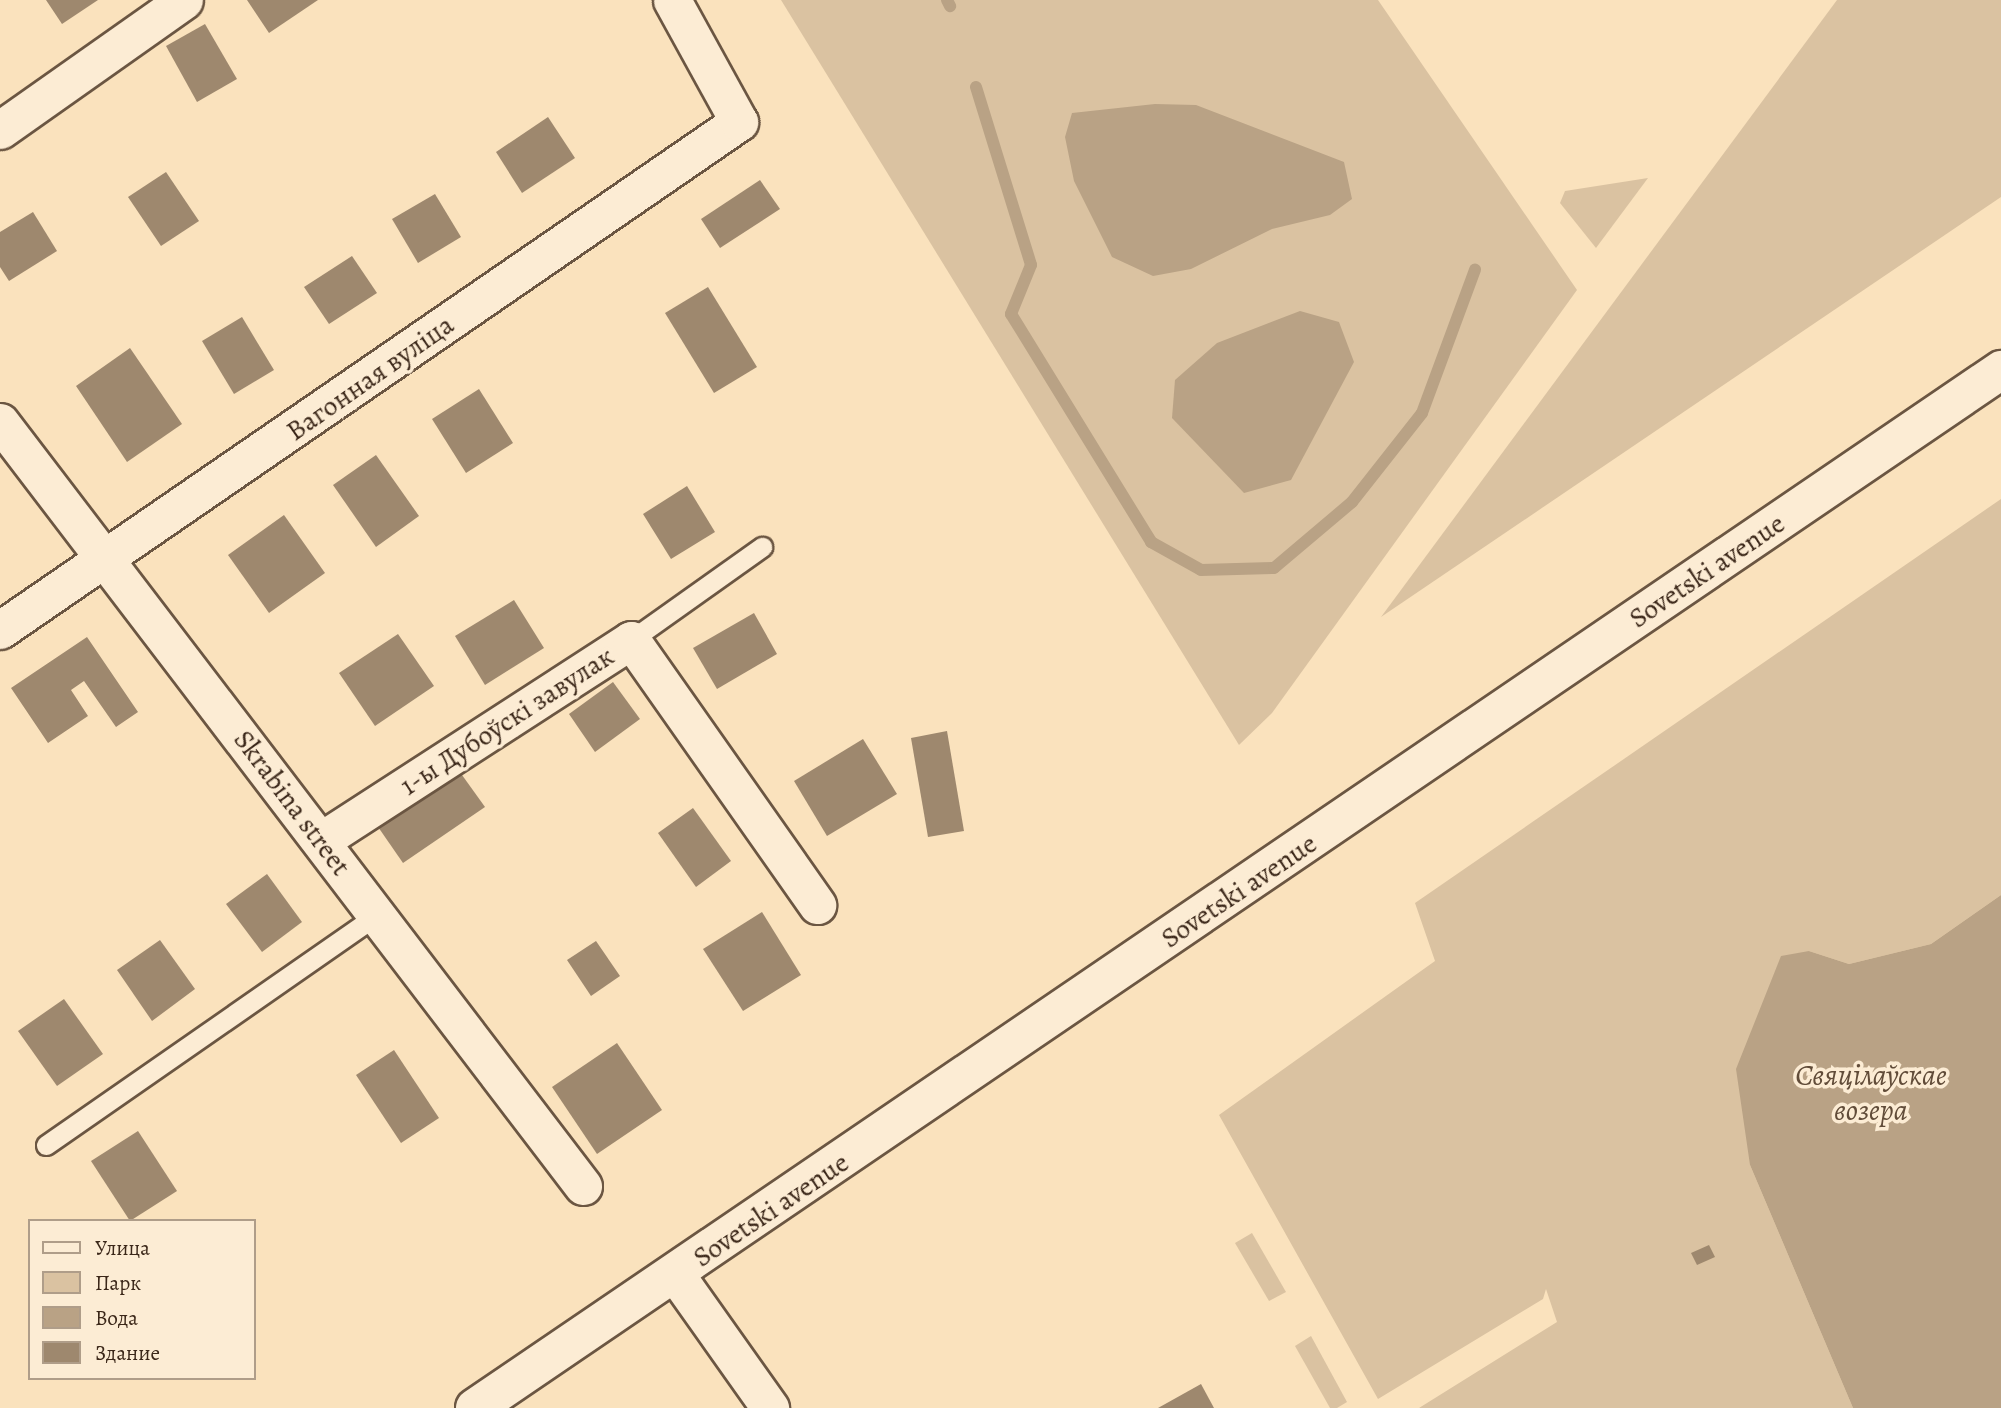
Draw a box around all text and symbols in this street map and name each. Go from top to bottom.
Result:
street label: Вагонная вуліца [280,308,460,448]
street label: Sovetski avenue [1623,507,1791,635]
street label: 1-ы Дубоўскі завулак [394,639,620,803]
street label: Skrabina street [226,724,358,882]
street label: Sovetski avenue [1155,827,1323,955]
water label: Свяцілаўскае возера [1795,1057,1947,1128]
street label: Sovetski avenue [687,1146,855,1274]
legend [28,1219,256,1380]
text: Улица [95,1234,150,1262]
text: Парк [95,1269,141,1297]
text: Вода [95,1304,138,1332]
text: Здание [95,1339,160,1367]

